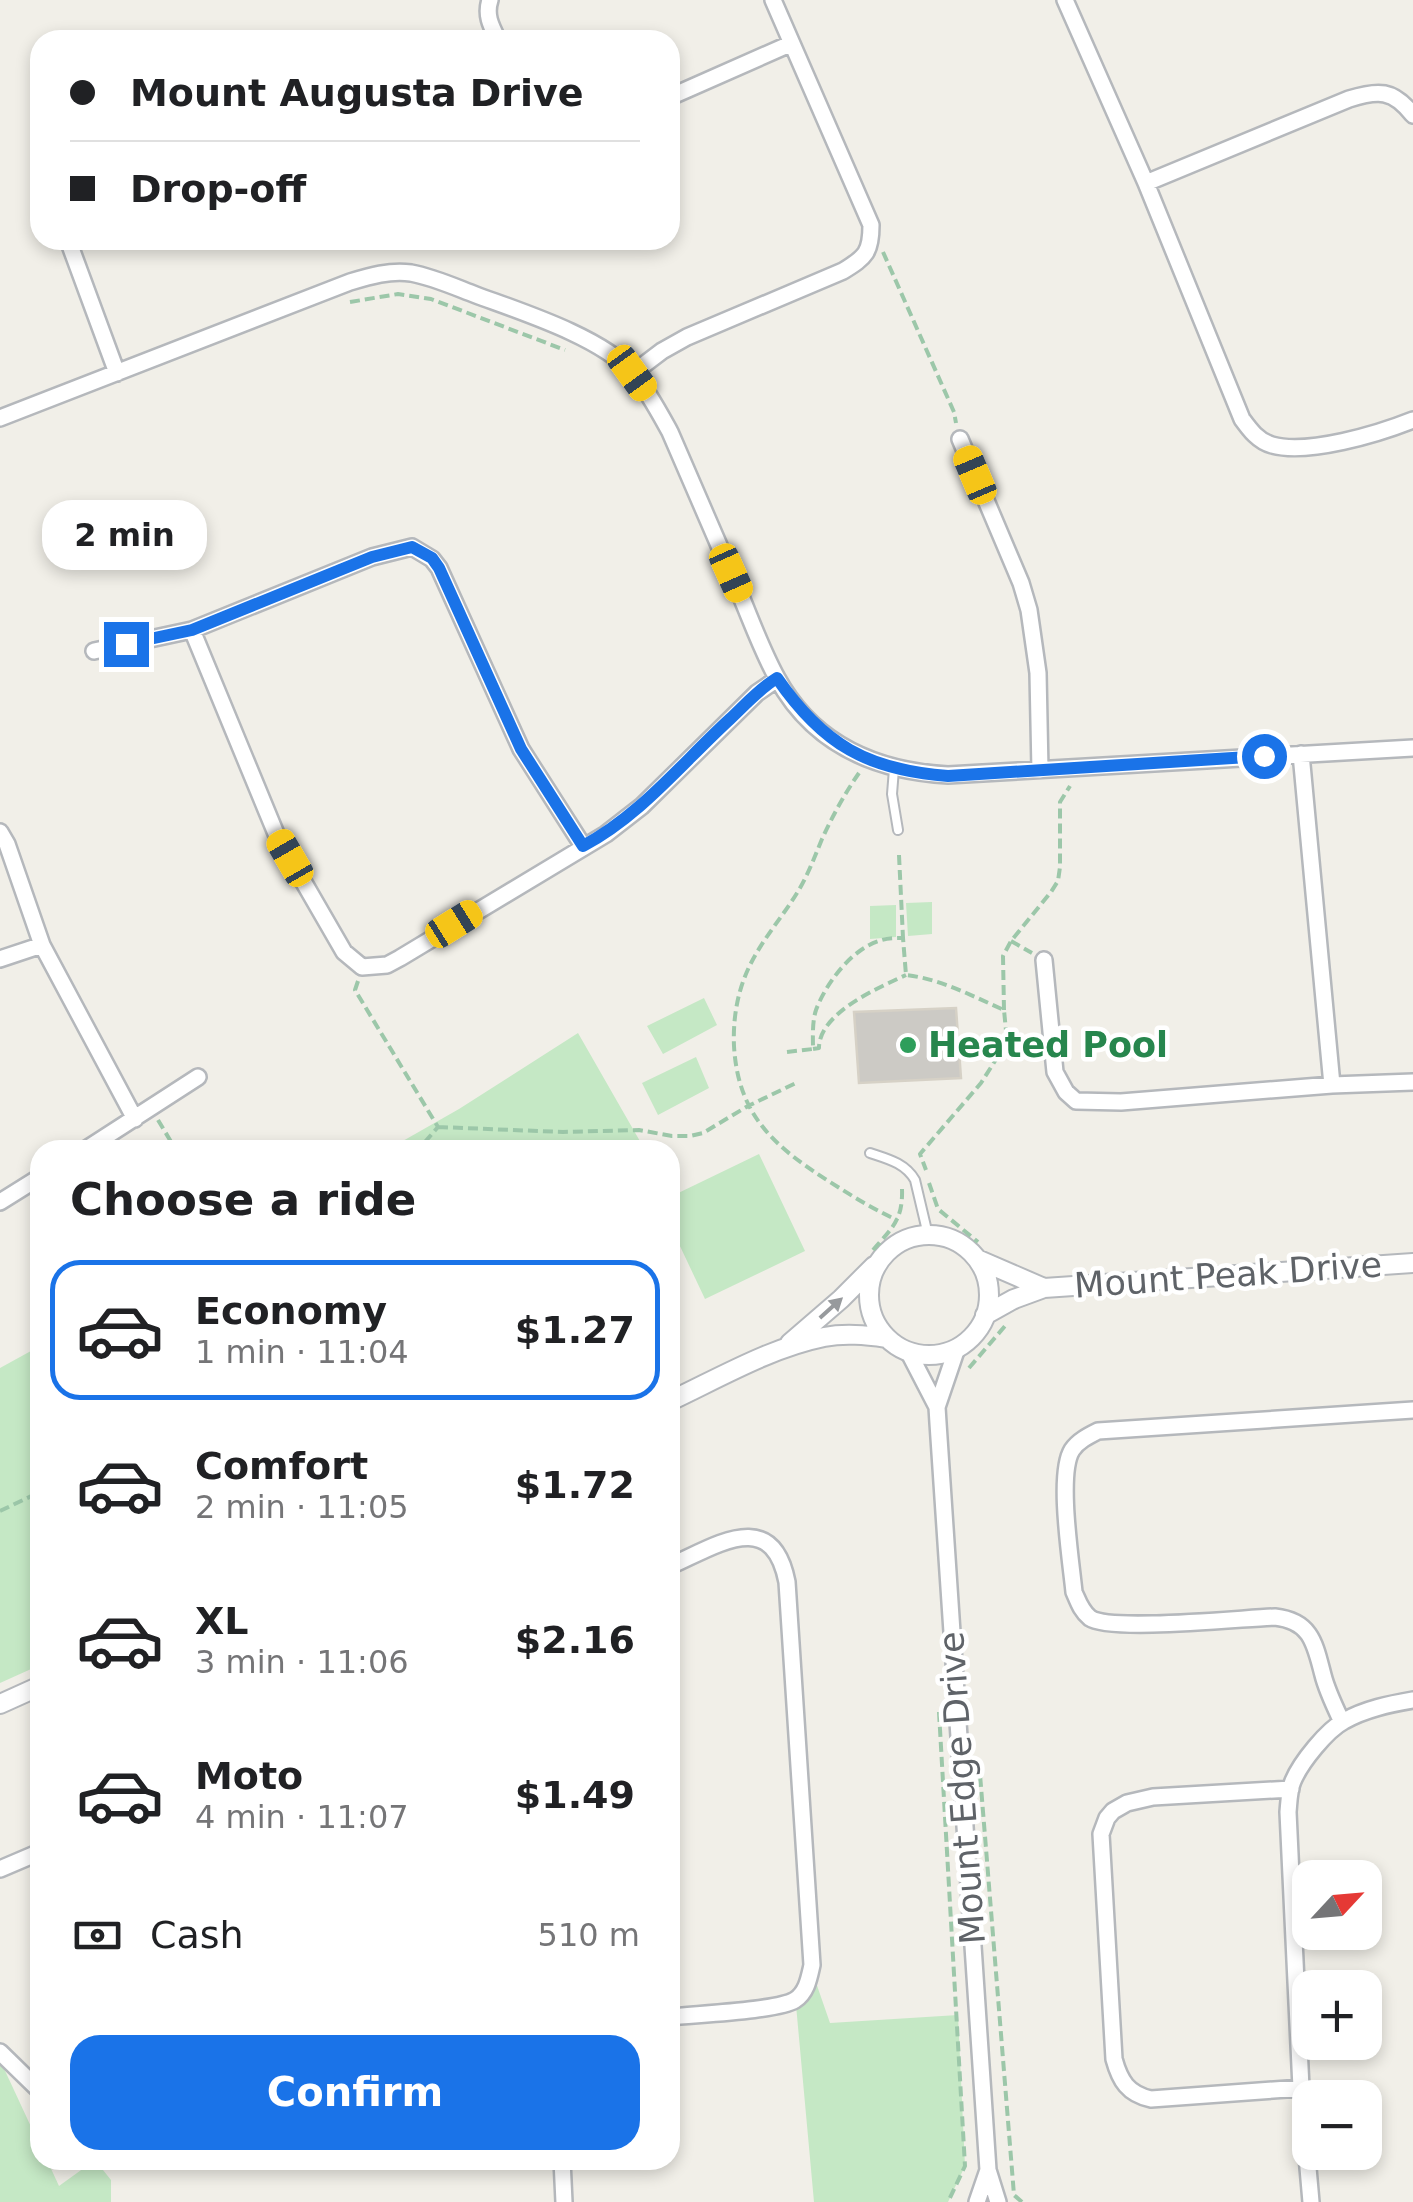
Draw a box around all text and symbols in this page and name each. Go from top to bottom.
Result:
text: Mount Augusta Drive [130,71,584,115]
text: Drop-off [130,167,306,211]
car [602,340,662,406]
car [949,442,1001,508]
callout: 2 min [44,499,208,569]
text: 2 min [74,516,175,554]
car [705,539,757,607]
route end [104,622,149,667]
route start [1242,734,1287,779]
car [262,825,318,891]
car [421,895,487,953]
place label: Heated Pool [928,1025,1168,1065]
marker: Heated Pool [897,1034,919,1056]
text: Choose a ride [70,1173,416,1226]
street label: Mount Peak Drive [1073,1244,1383,1306]
icon: car [75,1285,165,1375]
text: Economy [195,1289,387,1333]
one-way arrow [819,1297,843,1320]
text: $1.27 [515,1308,635,1352]
text: 1 min · 11:04 [195,1333,409,1371]
icon: car [75,1440,165,1530]
text: Comfort [195,1444,368,1488]
text: $1.72 [515,1463,635,1507]
text: 2 min · 11:05 [195,1488,409,1526]
icon: car [75,1595,165,1685]
text: XL [195,1599,249,1643]
text: $2.16 [515,1618,635,1662]
street label: Mount Edge Drive [931,1630,993,1946]
text: 3 min · 11:06 [195,1643,409,1681]
icon: car [75,1750,165,1840]
text: Moto [195,1754,303,1798]
text: $1.49 [515,1773,635,1817]
text: 4 min · 11:07 [195,1798,409,1836]
north arrow [1292,1860,1382,1950]
map controls [1292,1860,1382,2170]
icon: cash [70,1908,125,1963]
text: Cash [150,1913,244,1957]
text: 510 m [538,1916,640,1954]
button: + [1292,1970,1382,2060]
button: Confirm [70,2035,640,2150]
button: − [1292,2080,1382,2170]

